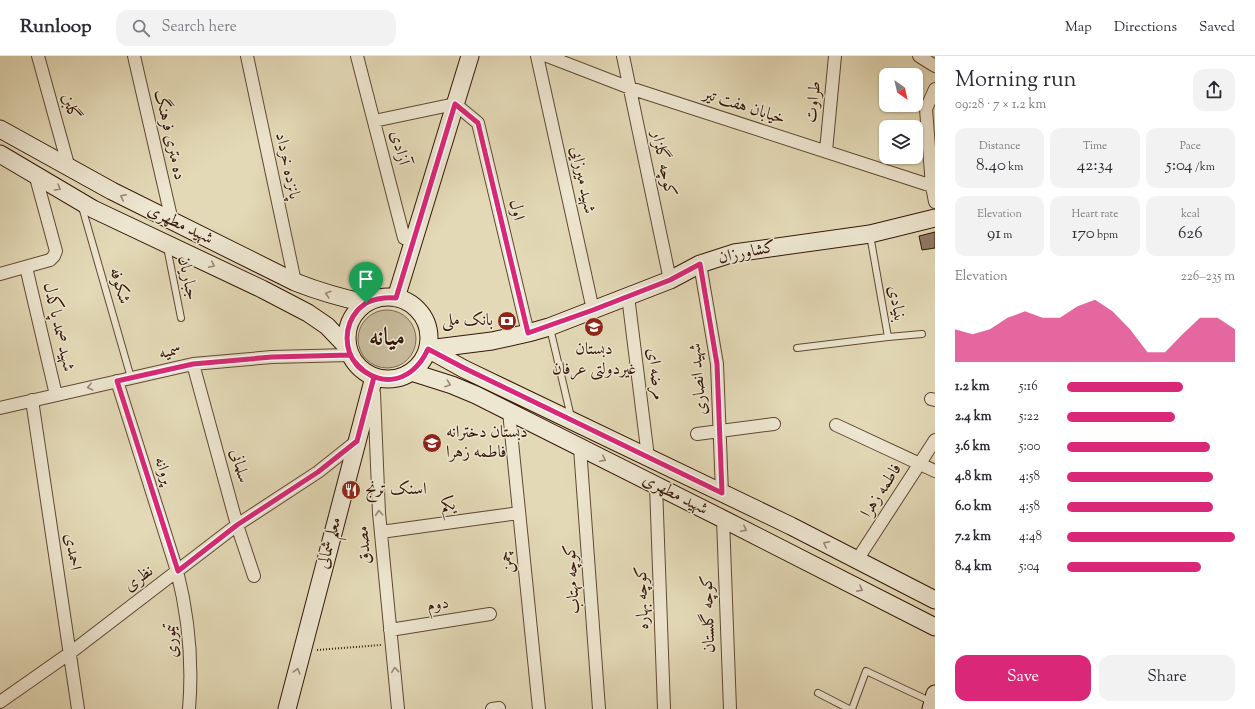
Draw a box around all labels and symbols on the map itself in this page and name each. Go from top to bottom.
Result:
north arrow [879,68,923,112]
street label: طراوت [800,80,828,124]
street label: خیابان هفت تیر [698,82,788,132]
street label: ده متری فرهنگ [147,87,192,183]
street label: گلبن [55,91,85,123]
street label: کوچه گلزار [644,127,682,199]
street label: آزادی [383,128,415,170]
street label: پانزده خرداد [268,130,306,202]
street label: شهید میرزایی [563,144,601,216]
one-way arrow [54,183,61,190]
one-way arrow [119,194,127,202]
street label: اول [502,197,530,223]
street label: شهید مطهری [143,199,217,251]
street label: کشاورزان [716,235,778,271]
street label: جباریان [171,254,203,302]
one-way arrow [207,260,215,268]
pin [349,262,383,303]
street label: شکوفه [102,265,136,307]
street label: شهید صمد پاکدل [36,280,80,374]
street label: بنیادی [881,284,911,324]
one-way arrow [325,290,332,299]
place label: بانک ملی [442,309,493,333]
bank icon: بانک ملی [496,310,518,332]
school or university icon: دبستان غیردولتی عرفان [583,316,605,338]
district label: میانه [369,321,405,357]
street label: سمیه [156,338,184,366]
place label: دبستان غیردولتی عرفان [552,338,636,382]
street label: شهید انصاری [684,342,714,416]
street label: مرضه ای [640,346,670,402]
one-way arrow [444,380,451,388]
one-way arrow [87,383,93,391]
place label: دبستان دخترانه فاطمه زهرا [446,421,528,465]
school or university icon: دبستان دخترانه فاطمه زهرا [421,432,443,454]
street label: سلمانی [223,446,255,486]
street label: پروانه [147,454,179,490]
one-way arrow [598,454,606,462]
street label: فاطمه زهرا [855,459,909,523]
street label: شهید مطهری [638,468,712,522]
place label: اسنک ترنج [365,478,427,503]
restaurant icon: اسنک ترنج [340,479,362,501]
street label: یکم [439,493,458,521]
one-way arrow [375,510,384,516]
street label: معلم شمالی [312,514,352,573]
street label: مصدق [351,525,379,565]
one-way arrow [740,525,747,532]
street label: احمدی [57,532,87,572]
one-way arrow [822,541,830,549]
street label: کوچه مهتاب [559,543,587,615]
street label: چمن [494,549,520,575]
street label: نظری [119,560,159,598]
street label: کوچه بهاره [630,566,656,630]
street label: کوچه گلستان [696,575,722,653]
one-way arrow [855,584,863,592]
street label: دوم [425,591,451,620]
street label: تیموری [158,622,185,659]
one-way arrow [390,667,399,673]
one-way arrow [292,668,300,674]

